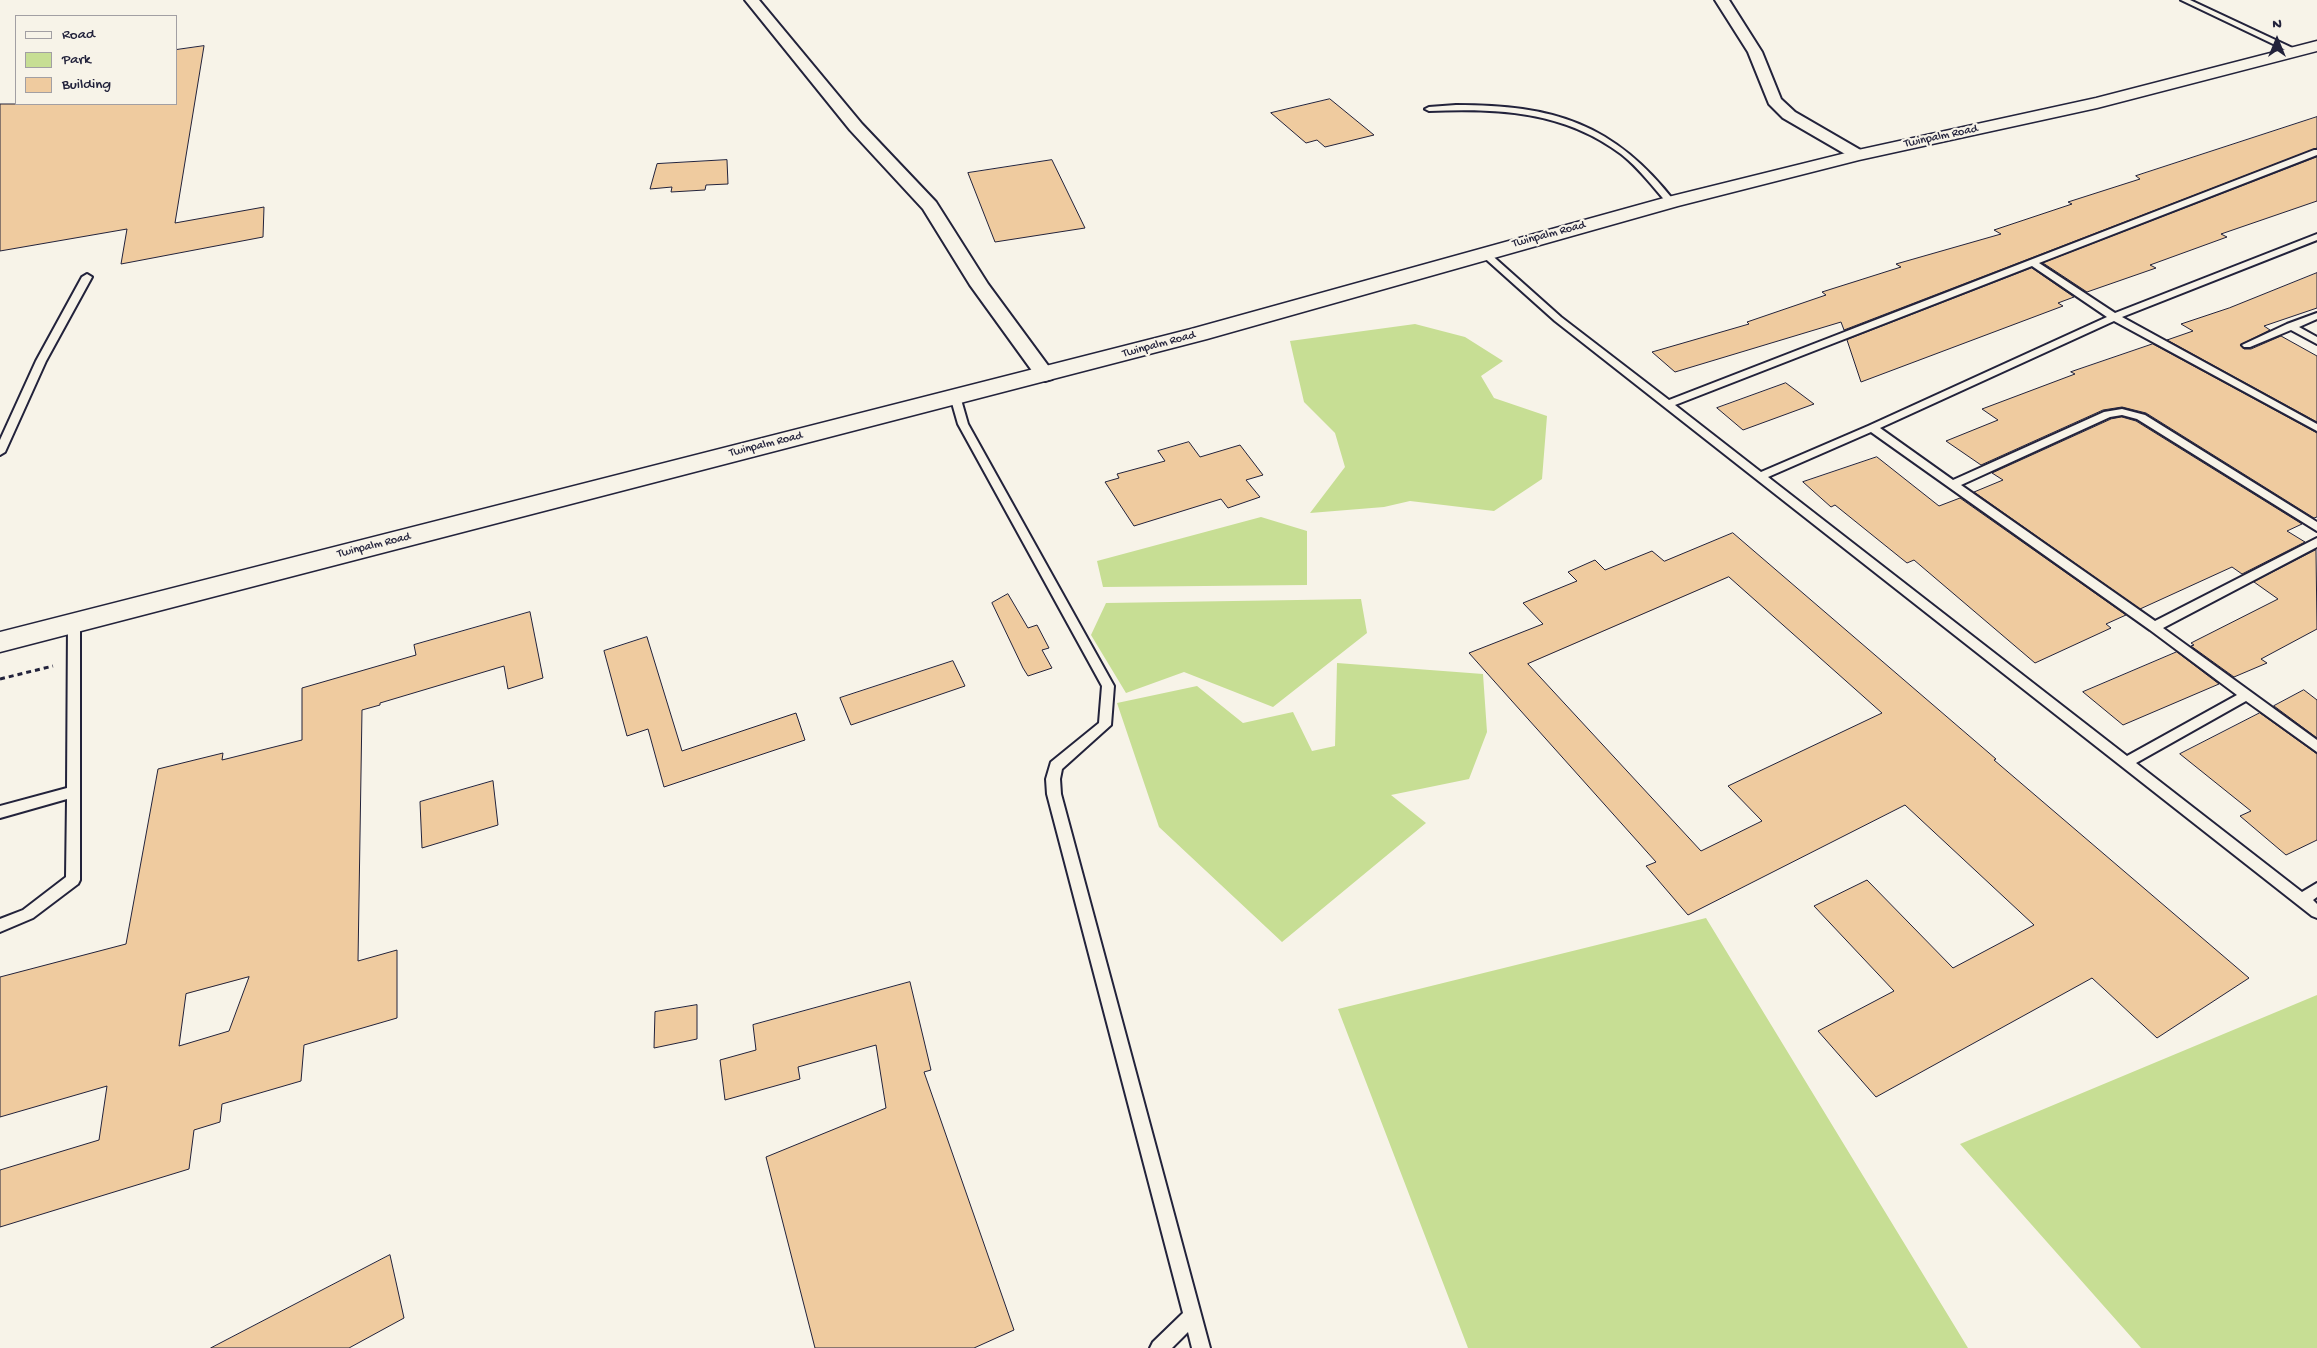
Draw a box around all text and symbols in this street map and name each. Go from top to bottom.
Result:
legend [15,15,178,105]
north arrow [2252,15,2302,65]
text: N [2272,16,2282,33]
text: Road [62,26,95,44]
text: Park [62,51,91,69]
text: Building [62,76,111,94]
street label: Twinpalm Road [1903,122,1979,152]
street label: Twinpalm Road [1511,218,1587,252]
street label: Twinpalm Road [1121,328,1197,362]
street label: Twinpalm Road [728,429,804,461]
street label: Twinpalm Road [336,530,412,562]

